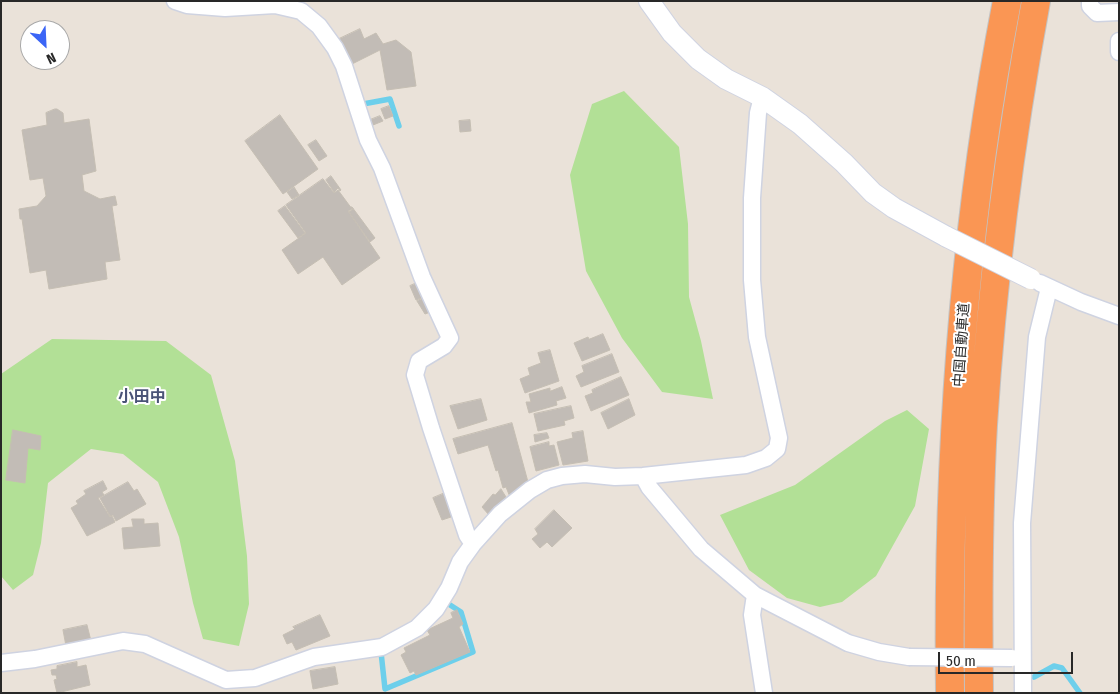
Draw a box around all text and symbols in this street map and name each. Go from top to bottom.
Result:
north arrow [20,20,70,70]
text: N [44,49,59,68]
street label: 中国自動車道 [951,303,973,387]
district label: 小田中 [118,388,166,408]
scale bar [940,642,1075,674]
text: 50 m [946,652,976,670]

